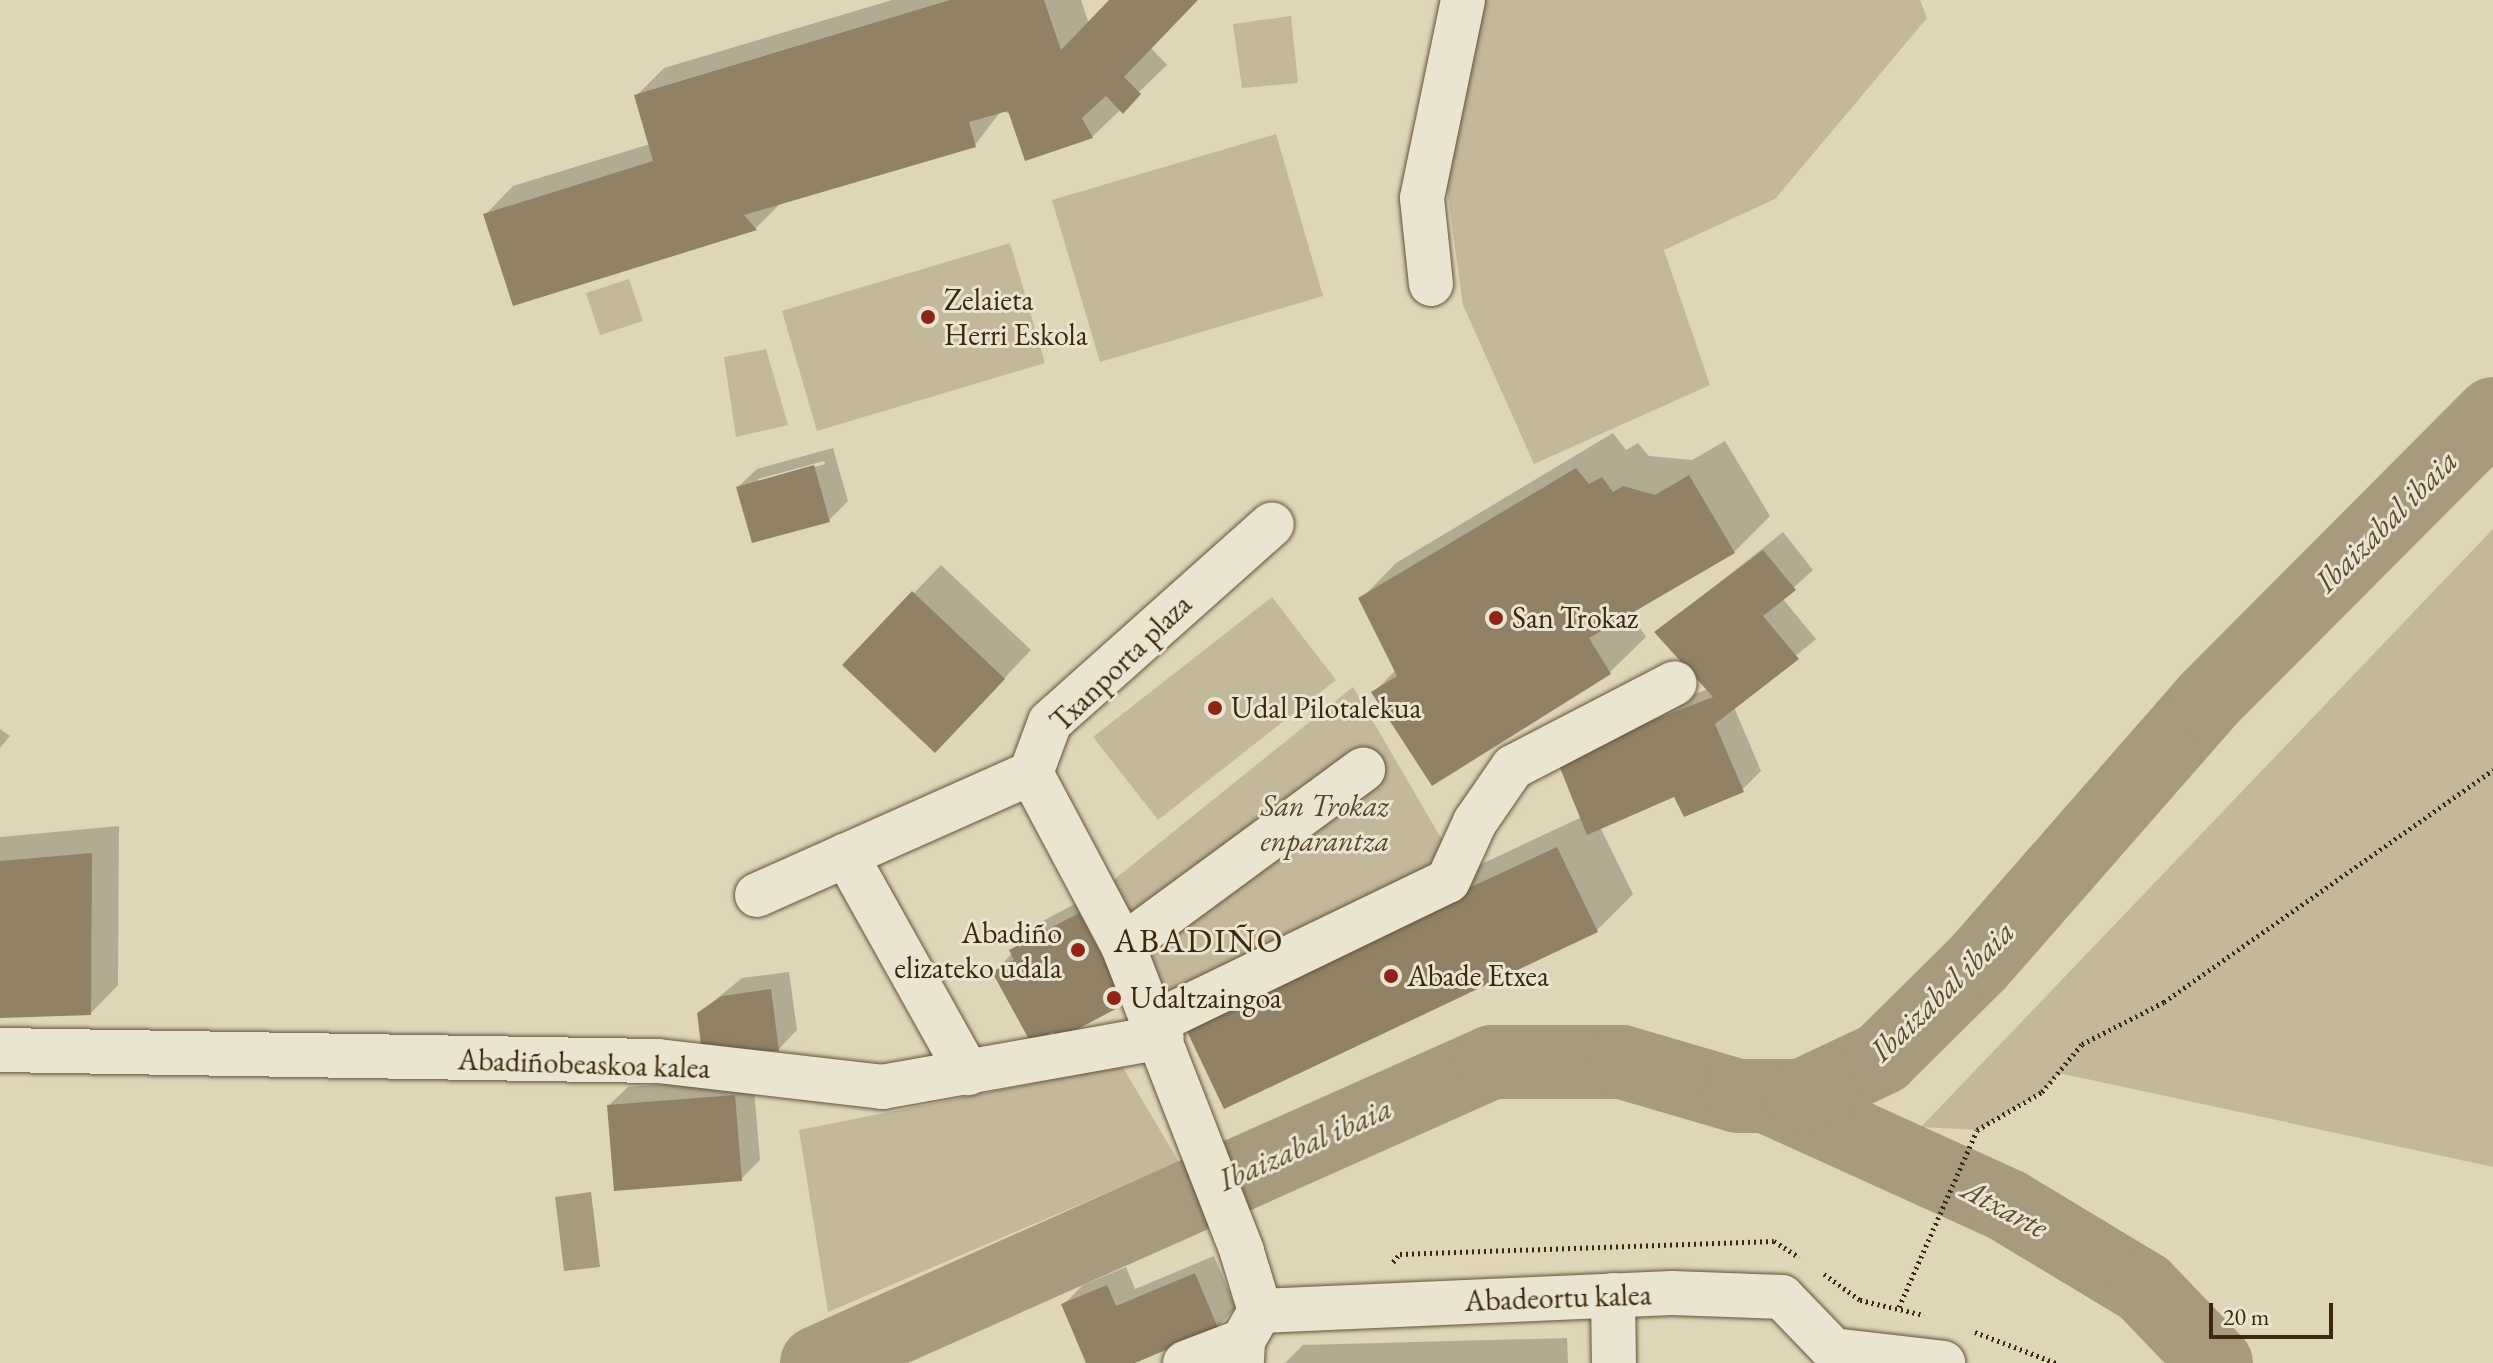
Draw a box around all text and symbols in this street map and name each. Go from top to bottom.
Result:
place label: Zelaieta Herri Eskola [944,282,1088,352]
marker: Zelaieta Herri Eskola [919,308,937,326]
water label: Ibaizabal ibaia [2307,442,2465,600]
street label: Txanporta plaza [1043,587,1199,739]
place label: San Trokaz [1512,600,1638,636]
marker: San Trokaz [1487,609,1505,627]
place label: Udal Pilotalekua [1231,690,1422,726]
marker: Udal Pilotalekua [1206,699,1224,717]
park label: San Trokaz enparantza [1260,788,1390,858]
water label: Ibaizabal ibaia [1862,913,2022,1069]
place label: Abadiño elizateko udala [894,915,1062,986]
district label: ABADIÑO [1113,921,1285,961]
marker: Abadiño elizateko udala [1069,941,1087,959]
place label: Abade Etxea [1407,958,1549,994]
marker: Abade Etxea [1382,967,1400,985]
place label: Udaltzaingoa [1130,980,1282,1016]
marker: Udaltzaingoa [1105,989,1123,1007]
street label: Abadiñobeaskoa kalea [457,1042,711,1086]
water label: Ibaizabal ibaia [1212,1089,1398,1199]
water label: Atxarte [1955,1169,2055,1247]
street label: Abadeortu kalea [1464,1277,1652,1319]
scale bar [2213,1287,2337,1337]
text: 20 m [2223,1301,2270,1332]

